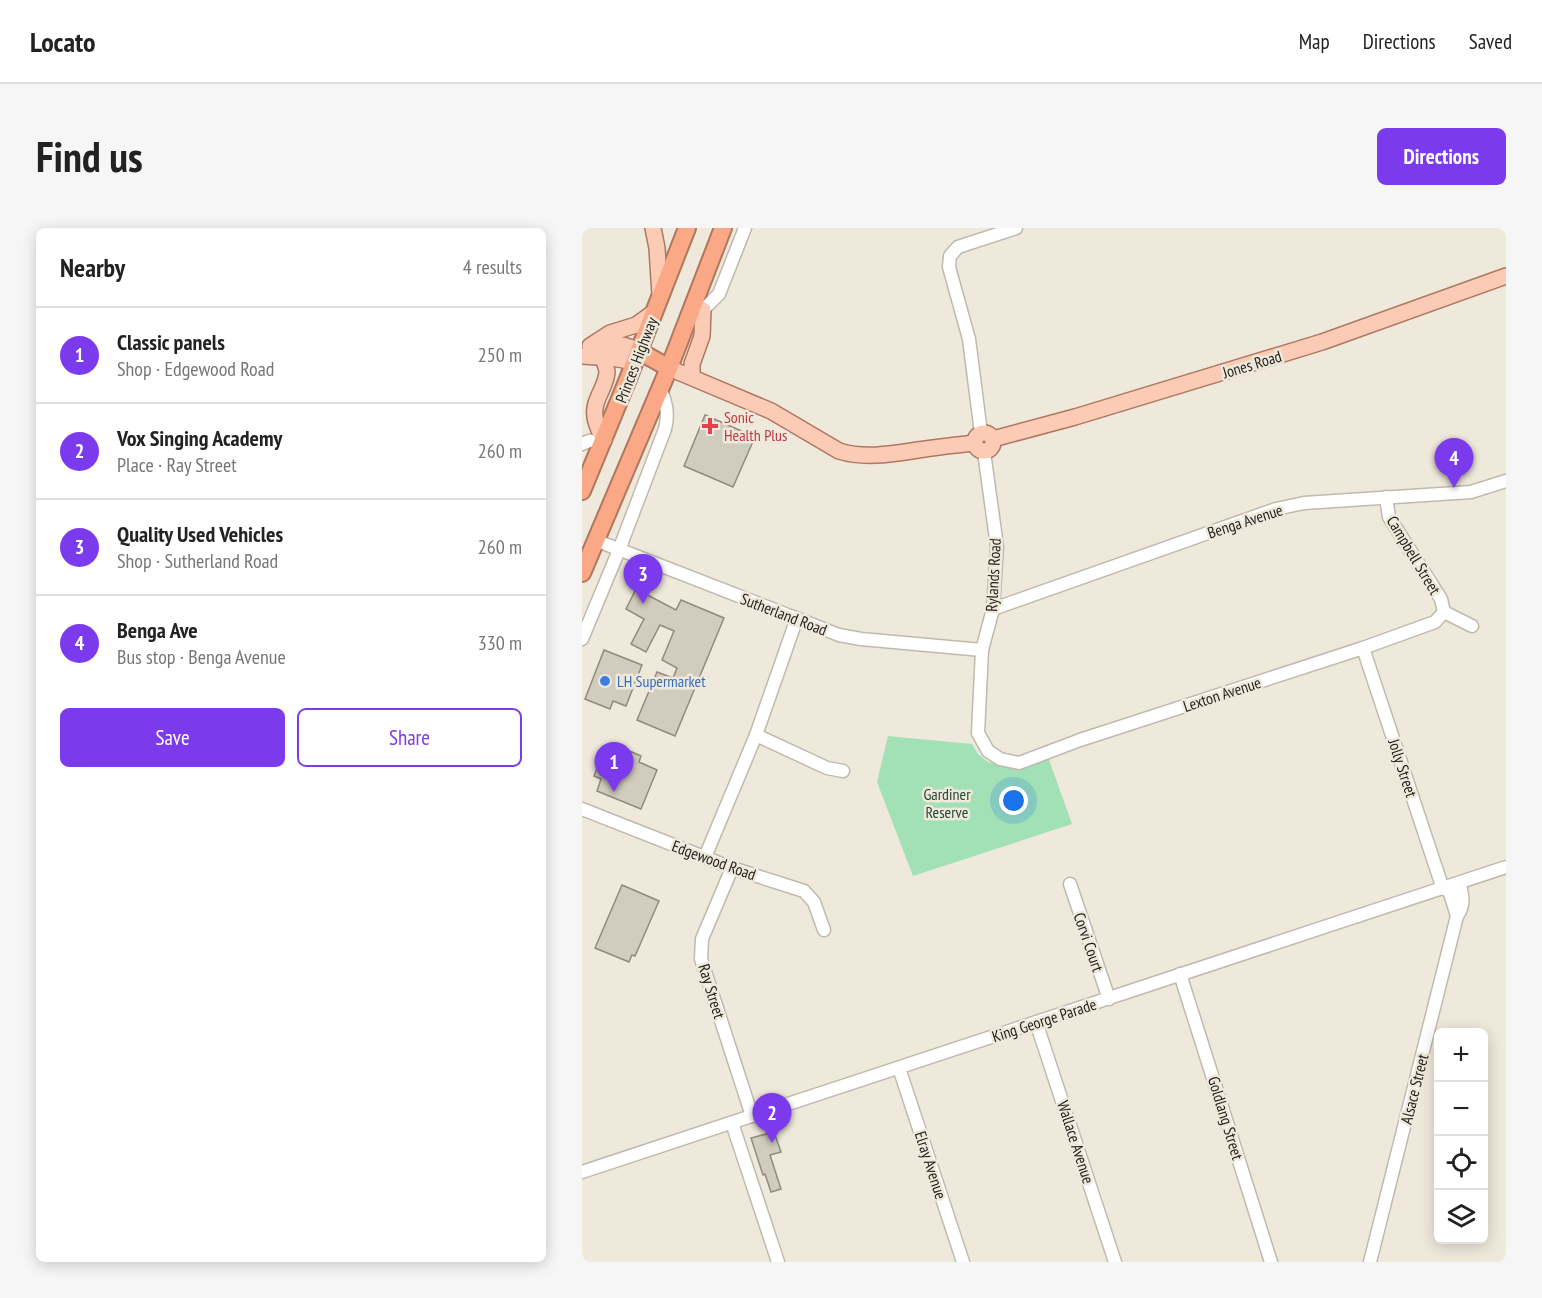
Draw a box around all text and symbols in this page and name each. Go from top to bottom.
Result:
text: Locato [30,23,96,60]
text: Map [1299,28,1330,55]
text: Directions [1363,28,1436,55]
text: Saved [1469,28,1512,55]
button: Directions [1377,128,1506,185]
text: Find us [36,129,143,184]
text: Nearby [60,251,125,284]
text: 4 results [463,254,522,280]
street label: Princes Highway [610,314,662,406]
text: Classic panels [117,328,225,356]
text: 1 [75,342,84,368]
text: 250 m [478,342,522,368]
street label: Jones Road [1219,346,1284,383]
text: Shop · Edgewood Road [117,356,274,382]
place label: Sonic Health Plus [724,407,787,445]
marker: Sonic Health Plus [701,417,719,435]
text: Vox Singing Academy [117,424,282,452]
text: 2 [75,438,84,464]
text: 260 m [478,438,522,464]
pin: 4 [1434,438,1474,488]
text: Place · Ray Street [117,452,237,478]
street label: Benga Avenue [1205,499,1285,543]
street label: Campbell Street [1383,512,1446,599]
text: Quality Used Vehicles [117,520,283,548]
text: 3 [75,534,84,560]
text: 260 m [478,534,522,560]
street label: Rylands Road [981,538,1005,612]
text: Shop · Sutherland Road [117,548,278,574]
pin: 3 [624,554,662,604]
street label: Sutherland Road [738,588,830,640]
text: Benga Ave [117,616,198,644]
text: 4 [75,630,84,656]
text: 330 m [478,630,522,656]
text: Bus stop · Benga Avenue [117,644,286,670]
place label: LH Supermarket [617,671,706,691]
street label: Lexton Avenue [1181,672,1263,716]
marker: LH Supermarket [598,674,612,688]
button: Save [60,708,285,767]
button: Share [297,708,522,767]
street label: Jolly Street [1384,735,1422,800]
pin: 1 [594,742,633,792]
park label: Gardiner Reserve [923,784,971,822]
your location [999,786,1028,815]
street label: Edgewood Road [669,836,759,884]
street label: Corvi Court [1070,910,1109,975]
street label: Ray Street [694,961,730,1021]
street label: King George Parade [989,994,1099,1046]
map controls [1434,1028,1488,1244]
button: + [1434,1028,1488,1082]
street label: Alsace Street [1396,1051,1433,1126]
street label: Goldlang Street [1204,1074,1248,1163]
button: − [1434,1082,1488,1136]
pin: 2 [752,1094,792,1143]
street label: Wallace Avenue [1053,1098,1099,1186]
street label: Elray Avenue [911,1128,951,1202]
button: locate [1434,1136,1488,1190]
button: layers [1434,1190,1488,1244]

